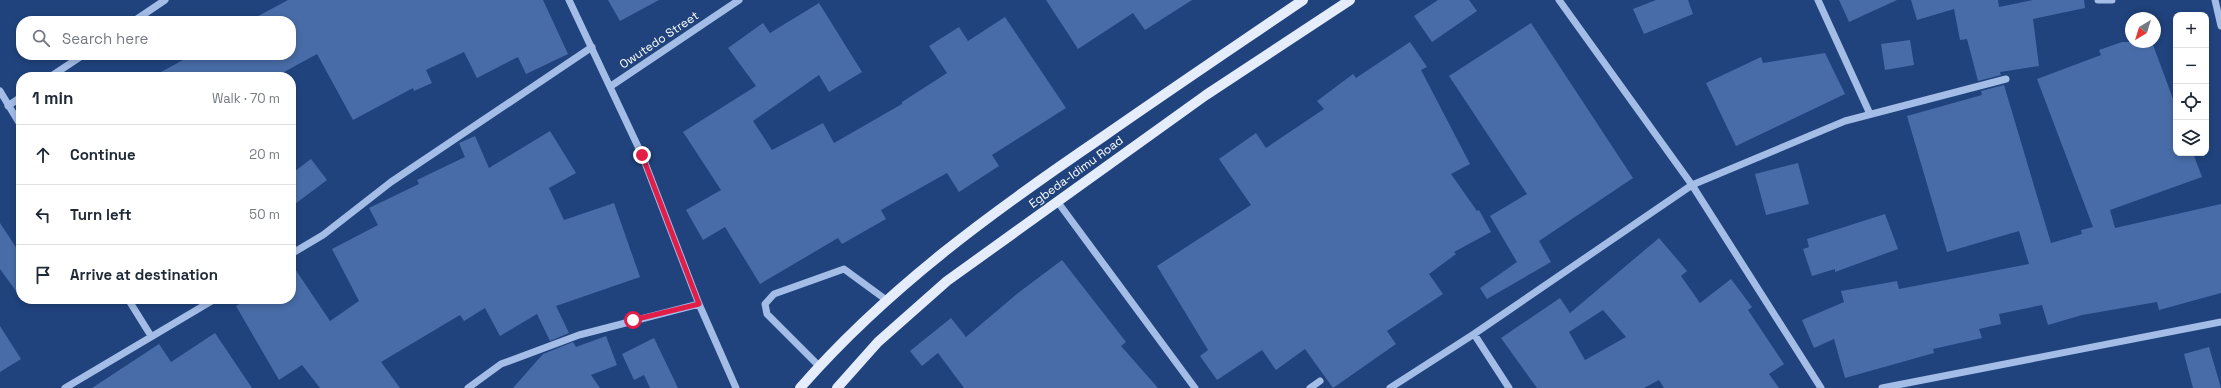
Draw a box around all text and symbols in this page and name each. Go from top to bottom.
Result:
street label: Owutedo Street [616,8,702,72]
north arrow [2125,12,2161,48]
map controls [2173,12,2209,156]
button: + [2173,12,2209,48]
search box [16,16,296,60]
icon: search [30,27,52,49]
text: Search here [62,29,148,48]
button: − [2173,48,2209,84]
button: locate [2173,84,2209,120]
text: 1 min [32,87,74,109]
text: Walk · 70 m [212,90,280,107]
button: layers [2173,120,2209,156]
street label: Egbeda-Idimu Road [1026,132,1126,212]
icon: ahead [32,144,54,166]
text: Continue [70,145,136,164]
text: 20 m [249,146,280,163]
route end [633,146,651,164]
icon: left [32,204,54,226]
text: Turn left [70,205,132,224]
text: 50 m [249,206,280,223]
icon: arrive [32,264,54,286]
text: Arrive at destination [70,265,218,284]
route start [624,311,642,329]

